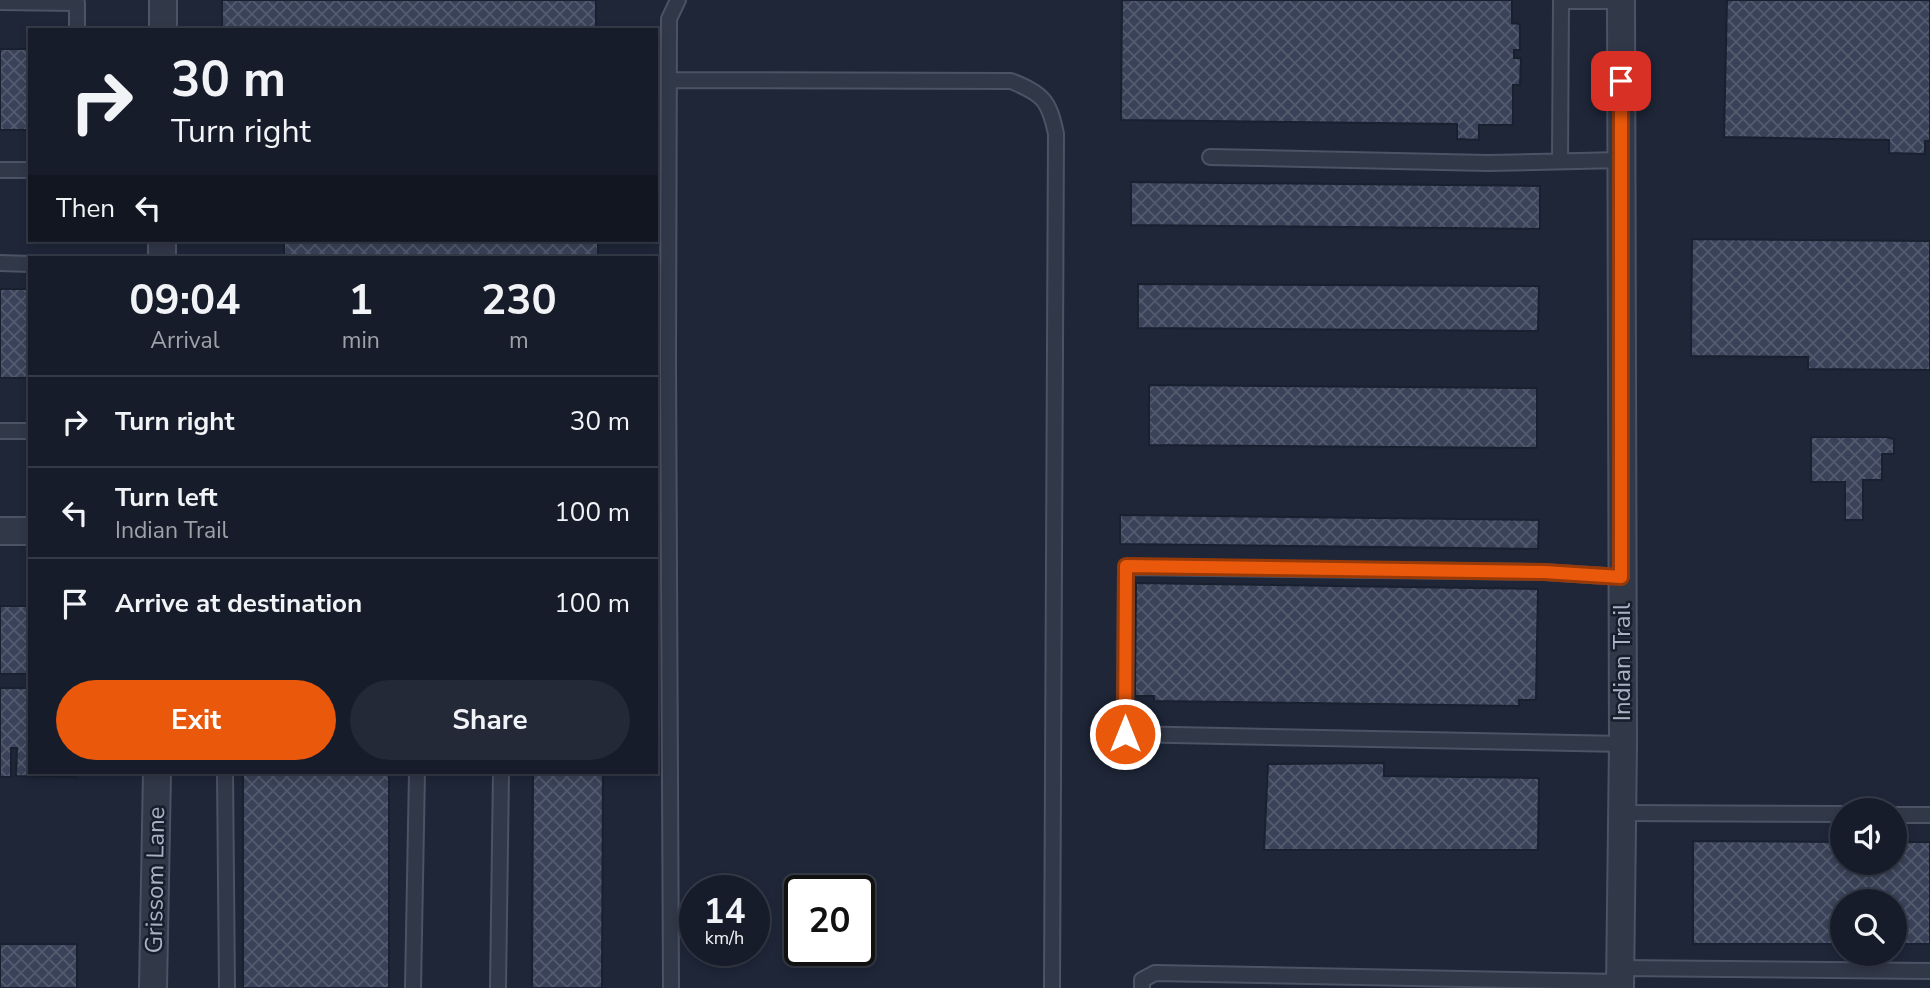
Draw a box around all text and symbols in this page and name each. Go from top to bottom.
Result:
text: 30 m [171,46,286,113]
pin [1591,51,1651,111]
icon: right [56,56,147,147]
icon: arrive [1602,62,1640,100]
text: Turn right [171,110,311,153]
icon: left [129,189,167,227]
text: Then [56,191,115,226]
text: 09:04 [129,272,240,329]
text: 1 [348,272,373,329]
text: 230 [481,272,557,329]
text: Arrival [150,325,219,356]
text: min [342,325,380,356]
text: m [509,325,529,356]
icon: right [56,403,94,441]
text: Turn right [115,404,234,439]
text: 30 m [570,404,630,439]
text: Turn left [115,480,218,515]
icon: left [56,494,94,532]
text: 100 m [554,495,630,530]
text: Indian Trail [115,515,228,546]
icon: arrive [56,585,94,623]
text: Arrive at destination [115,586,362,621]
text: 100 m [554,586,630,621]
street label: Indian Trail [1606,603,1638,721]
button: Exit [56,680,336,760]
button: Share [350,680,630,760]
position arrow [1088,697,1162,771]
map controls [1830,798,1907,966]
button: sound [1830,798,1907,875]
street label: Grissom Lane [138,806,172,954]
speed limit sign: 20 [784,875,875,966]
text: 14 [703,888,746,935]
button: search [1830,889,1907,966]
text: km/h [705,926,744,950]

